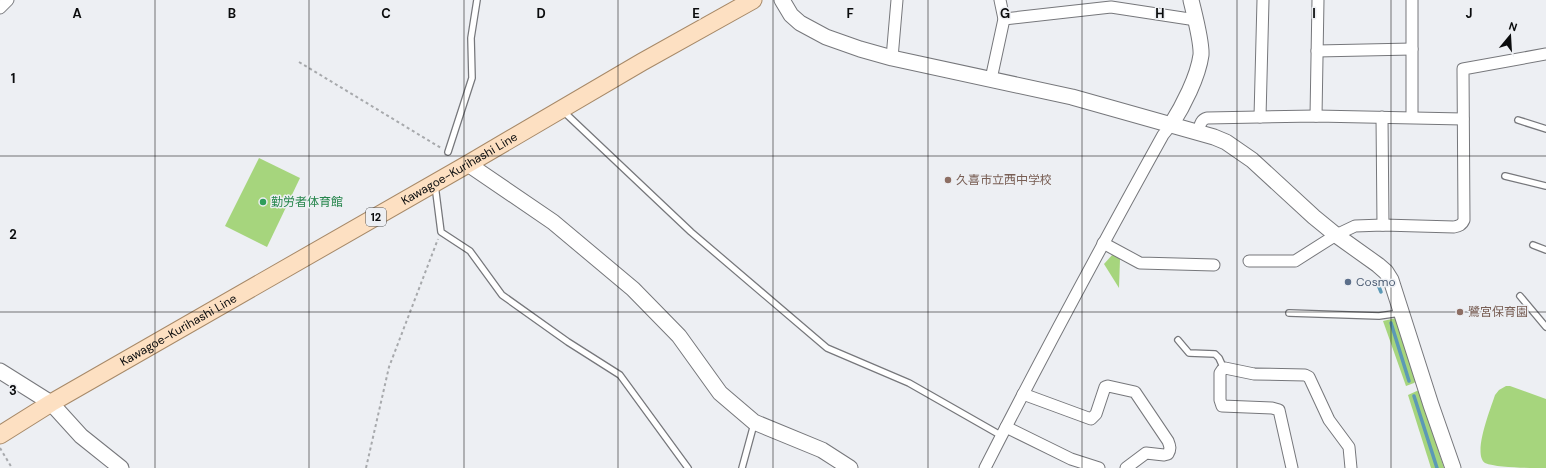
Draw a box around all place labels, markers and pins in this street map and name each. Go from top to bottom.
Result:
place label: 久喜市立西中学校 [956,172,1052,188]
marker: 久喜市立西中学校 [943,175,953,185]
place label: 勤労者体育館 [271,194,343,210]
marker: 勤労者体育館 [258,197,268,207]
place label: Cosmo [1356,274,1396,290]
marker: Cosmo [1343,277,1353,287]
place label: 鷺宮保育園 [1468,304,1528,320]
marker: 鷺宮保育園 [1455,307,1465,317]

